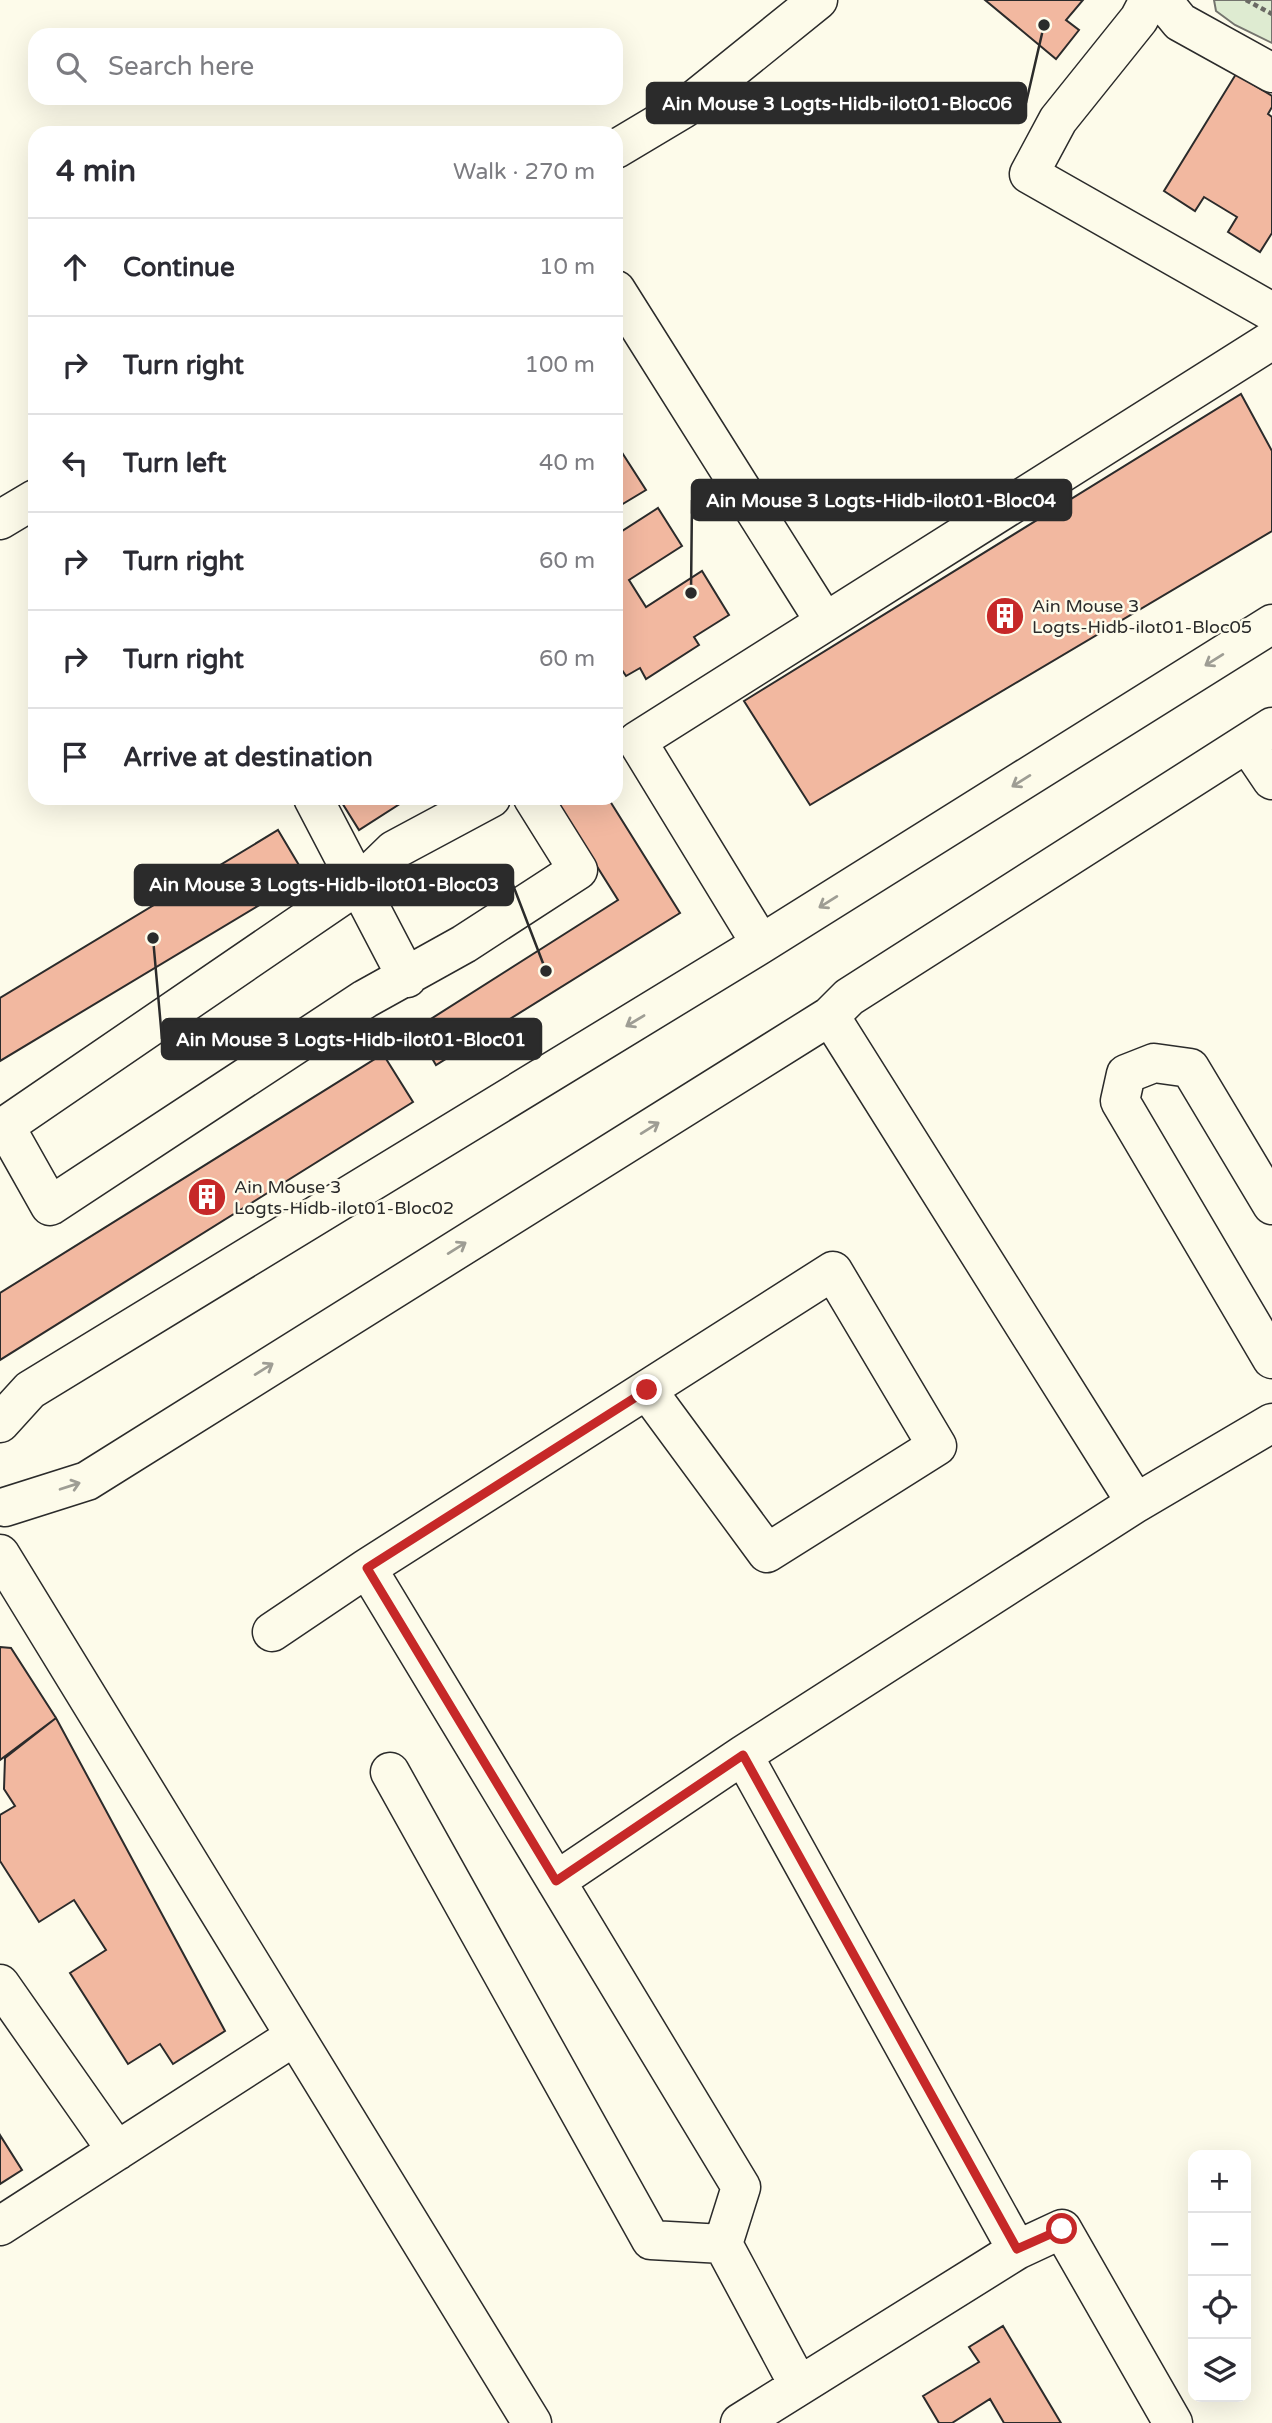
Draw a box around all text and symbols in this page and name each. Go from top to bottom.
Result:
search box [28,28,623,105]
icon: search [52,48,90,86]
text: Search here [108,51,254,82]
callout: Ain Mouse 3 Logts-Hidb-ilot01-Bloc06 [647,83,1026,123]
text: Ain Mouse 3 Logts-Hidb-ilot01-Bloc06 [662,93,1012,116]
text: 4 min [56,153,136,190]
text: Walk · 270 m [453,158,595,186]
icon: ahead [56,248,94,286]
text: Continue [123,252,235,283]
text: 10 m [539,253,595,281]
icon: right [56,346,94,384]
text: Turn right [123,350,244,381]
text: 100 m [525,351,595,379]
icon: left [56,444,94,482]
text: Turn left [123,448,226,479]
text: 40 m [539,449,595,477]
callout: Ain Mouse 3 Logts-Hidb-ilot01-Bloc04 [692,480,1071,520]
text: Ain Mouse 3 Logts-Hidb-ilot01-Bloc04 [706,490,1056,513]
icon: right [56,542,94,580]
text: Turn right [123,546,244,577]
text: 60 m [539,547,595,575]
building icon: Ain Mouse 3 Logts-Hidb-ilot01-Bloc05 [984,595,1026,637]
place label: Ain Mouse 3 Logts-Hidb-ilot01-Bloc05 [1032,595,1252,638]
icon: right [56,640,94,678]
text: Turn right [123,644,244,675]
text: 60 m [539,645,595,673]
one-way arrow [1205,654,1225,668]
icon: arrive [56,738,94,776]
text: Arrive at destination [123,742,373,773]
one-way arrow [1012,775,1032,789]
callout: Ain Mouse 3 Logts-Hidb-ilot01-Bloc03 [135,865,513,905]
text: Ain Mouse 3 Logts-Hidb-ilot01-Bloc03 [149,874,499,897]
one-way arrow [819,895,839,909]
one-way arrow [625,1014,645,1028]
callout: Ain Mouse 3 Logts-Hidb-ilot01-Bloc01 [162,1019,541,1059]
text: Ain Mouse 3 Logts-Hidb-ilot01-Bloc01 [176,1029,526,1052]
one-way arrow [639,1120,659,1134]
building icon: Ain Mouse 3 Logts-Hidb-ilot01-Bloc02 [186,1176,228,1218]
place label: Ain Mouse 3 Logts-Hidb-ilot01-Bloc02 [234,1176,454,1219]
one-way arrow [447,1241,466,1256]
one-way arrow [254,1362,274,1376]
route end [631,1374,662,1405]
one-way arrow [59,1479,81,1492]
map controls [1188,2150,1251,2402]
button: + [1188,2150,1251,2213]
route start [1046,2213,1077,2244]
button: − [1188,2213,1251,2276]
button: locate [1188,2276,1251,2339]
button: layers [1188,2339,1251,2402]

